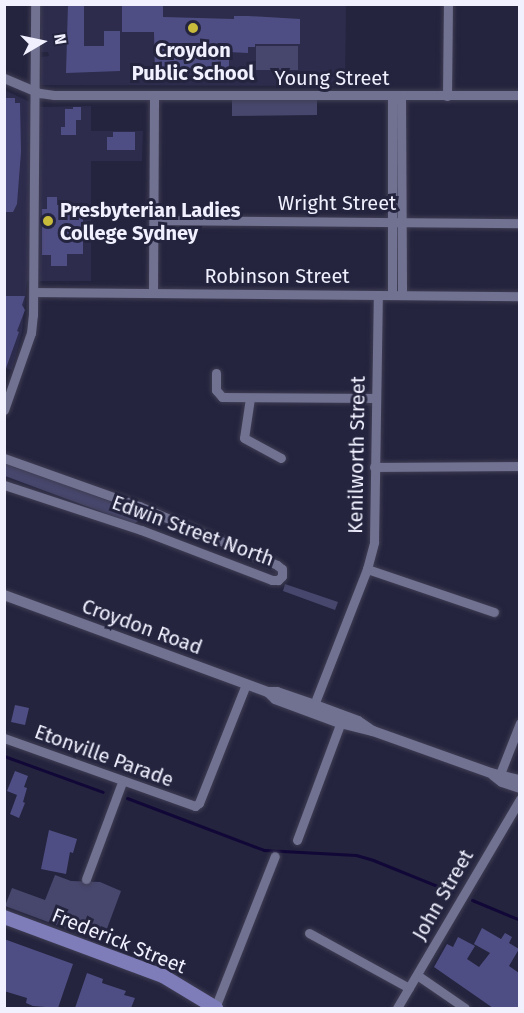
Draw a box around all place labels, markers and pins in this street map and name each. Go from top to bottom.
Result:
marker: Croydon Public School [186,21,200,35]
place label: Croydon Public School [132,38,254,85]
place label: Presbyterian Ladies College Sydney [60,198,241,245]
marker: Presbyterian Ladies College Sydney [41,214,55,228]

